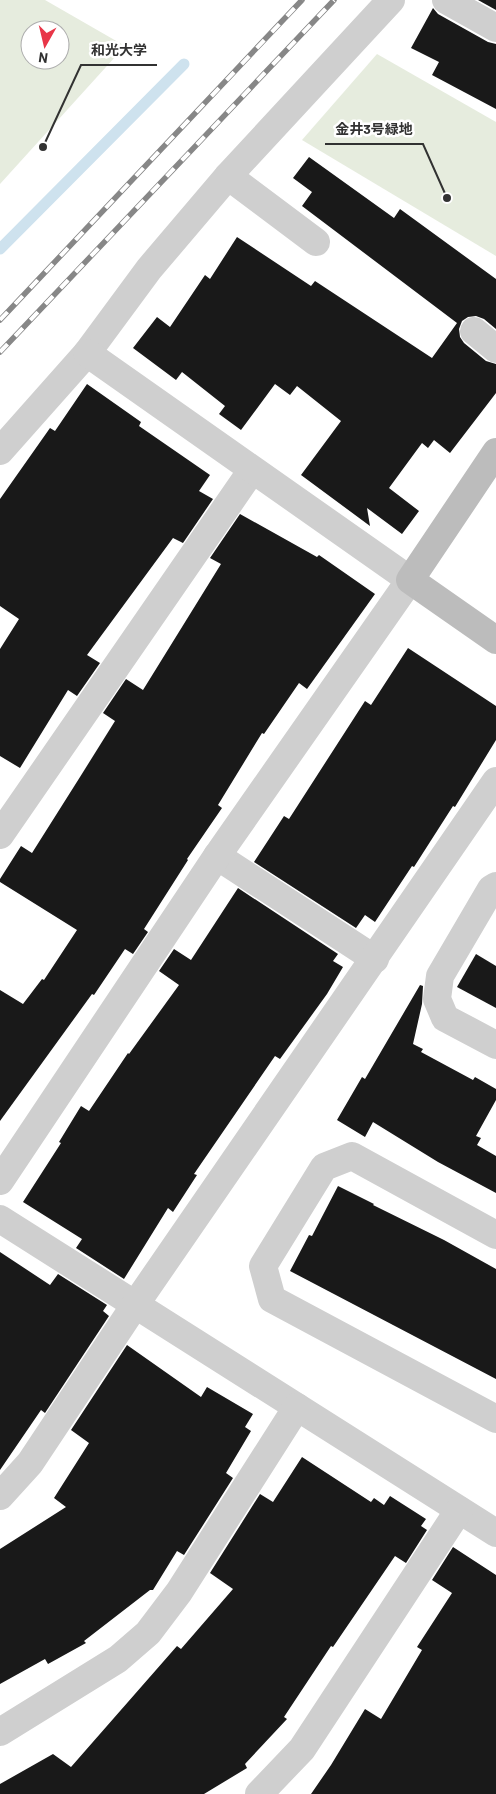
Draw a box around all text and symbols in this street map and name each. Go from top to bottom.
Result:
north arrow [20,20,70,70]
callout: 和光大学 [81,36,157,65]
text: 和光大学 [91,41,147,58]
text: N [37,49,49,67]
callout: 金井3号緑地 [325,115,423,144]
text: 金井3号緑地 [335,120,413,137]

